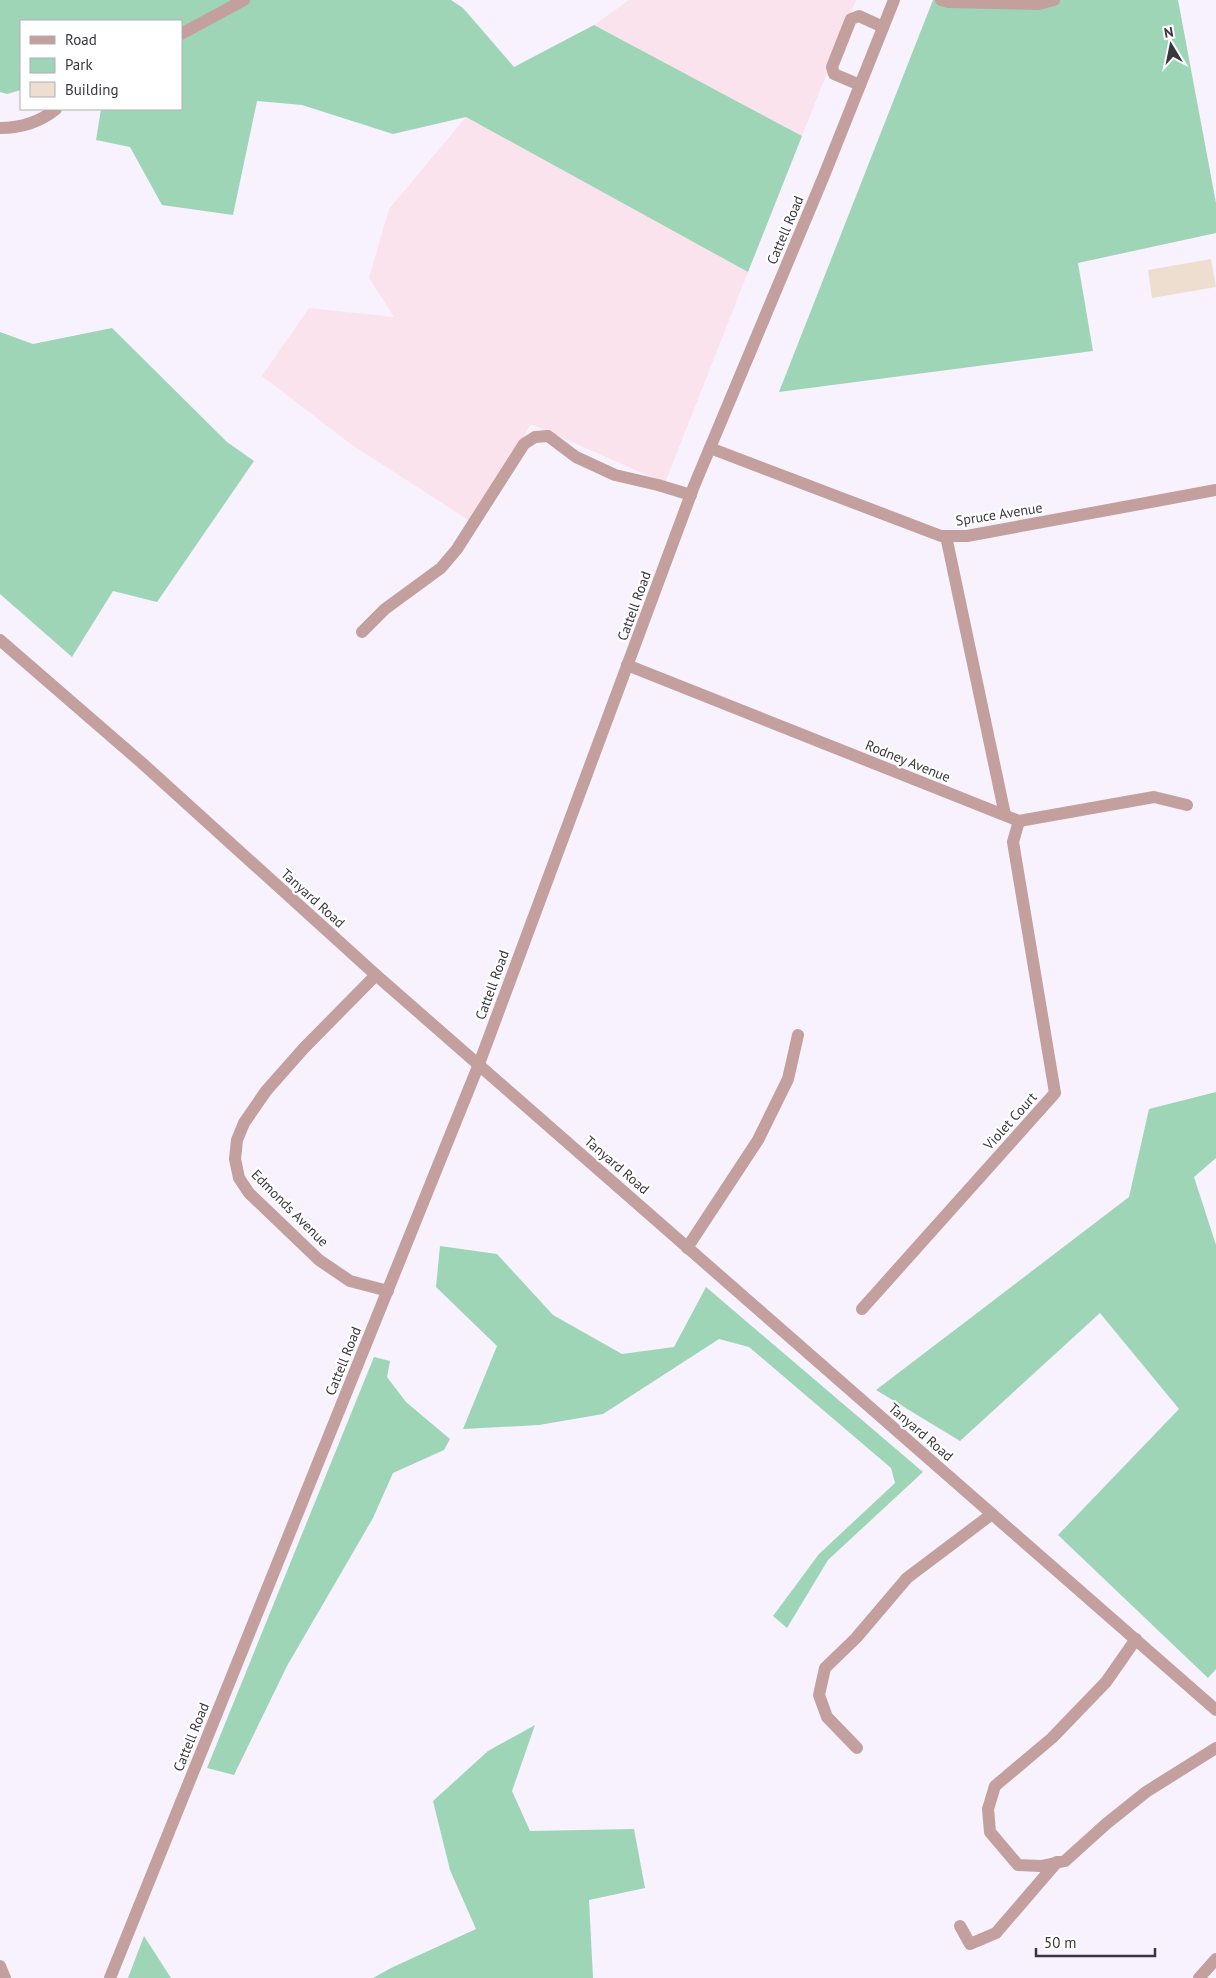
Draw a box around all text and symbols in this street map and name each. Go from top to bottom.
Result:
legend [20,20,182,110]
north arrow [1146,20,1196,70]
text: N [1163,23,1175,42]
text: Road [65,30,97,49]
text: Park [65,55,93,74]
text: Building [65,80,119,99]
street label: Cattell Road [763,193,807,267]
street label: Spruce Avenue [954,498,1044,530]
street label: Cattell Road [613,569,655,643]
street label: Rodney Avenue [863,736,953,786]
street label: Tanyard Road [277,865,349,931]
street label: Cattell Road [471,948,513,1022]
street label: Violet Court [979,1088,1041,1154]
street label: Tanyard Road [581,1132,653,1198]
street label: Edmonds Avenue [248,1166,332,1250]
street label: Cattell Road [321,1324,365,1398]
street label: Tanyard Road [885,1399,957,1465]
street label: Cattell Road [169,1700,213,1774]
scale bar [1036,1926,1155,1958]
text: 50 m [1044,1933,1077,1952]

